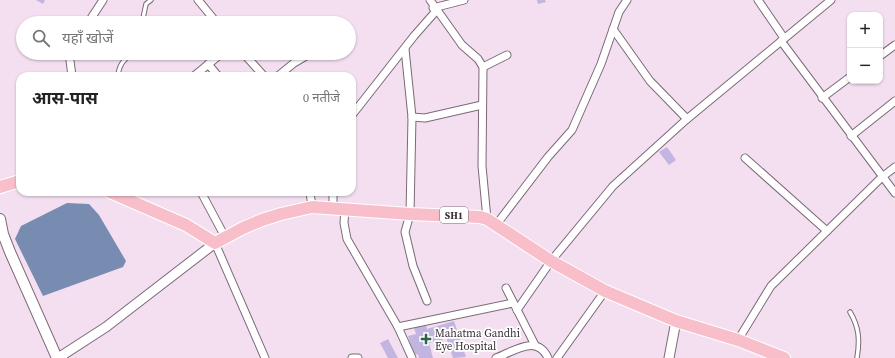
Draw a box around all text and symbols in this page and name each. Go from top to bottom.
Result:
map controls [847,12,883,84]
button: + [847,12,883,48]
search box [16,16,356,60]
icon: search [30,27,52,49]
text: यहाँ खोजें [62,27,113,48]
button: − [847,48,883,84]
text: आस-पास [32,86,98,110]
text: 0 नतीजे [303,89,340,106]
road number: SH1 [440,207,468,223]
place label: Mahatma Gandhi Eye Hospital [435,326,520,354]
marker: Mahatma Gandhi Eye Hospital [420,333,432,345]

